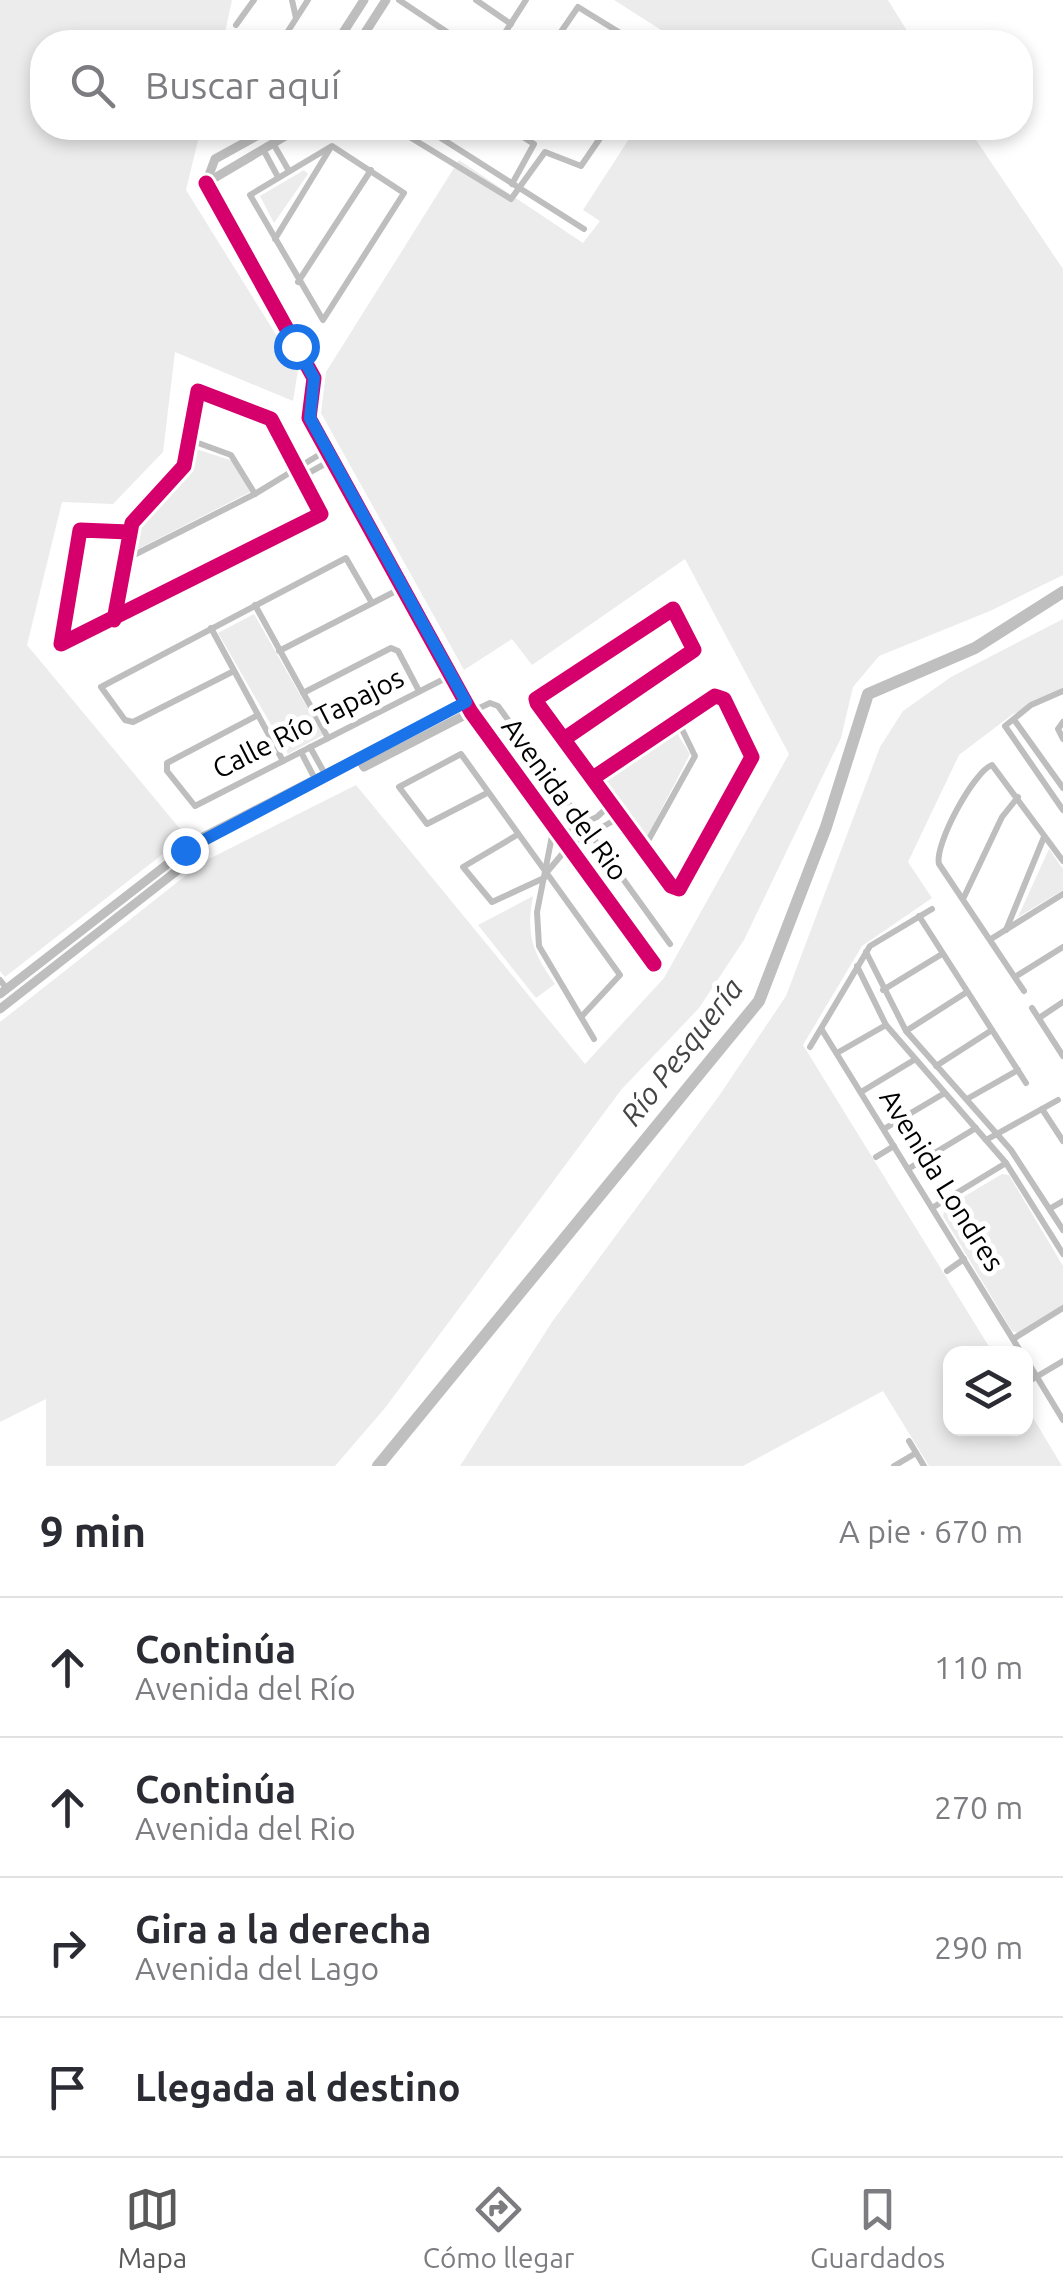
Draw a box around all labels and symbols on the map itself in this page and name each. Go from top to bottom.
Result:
route start [274,324,320,370]
street label: Calle Río Tapajos [207,661,408,784]
street label: Avenida del Rio [496,711,635,886]
route end [163,828,209,874]
water label: Río Pesquería [613,971,749,1132]
street label: Avenida Londres [874,1083,1011,1276]

